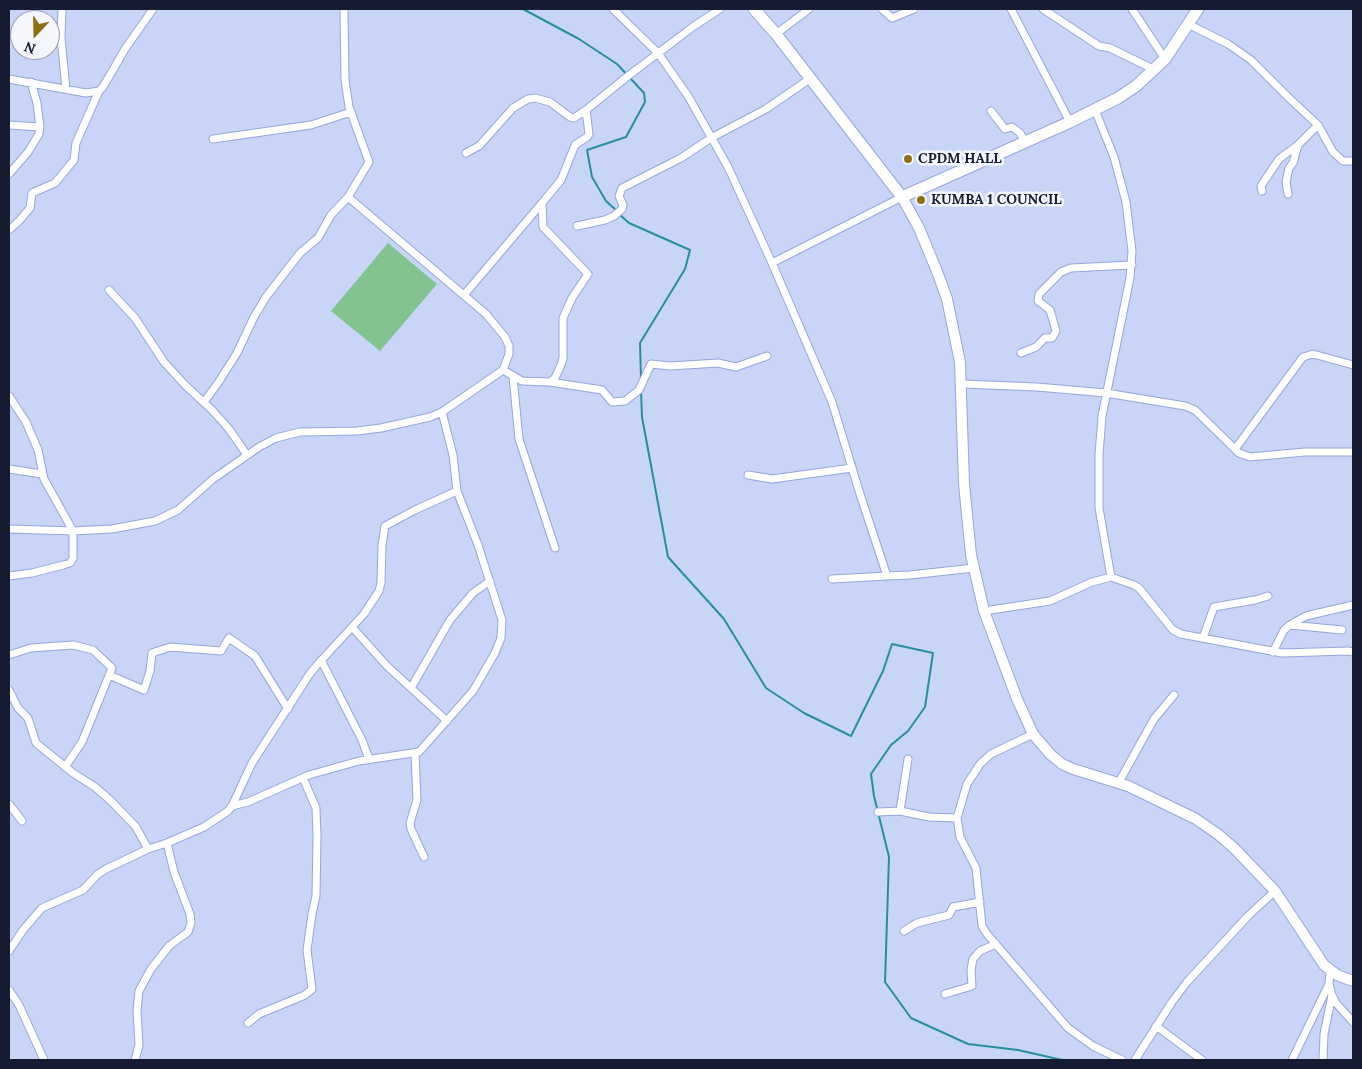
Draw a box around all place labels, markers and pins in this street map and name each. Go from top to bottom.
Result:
place label: CPDM HALL [918,151,1002,167]
marker: CPDM HALL [902,153,914,165]
place label: KUMBA 1 COUNCIL [931,192,1062,208]
marker: KUMBA 1 COUNCIL [915,194,927,206]

